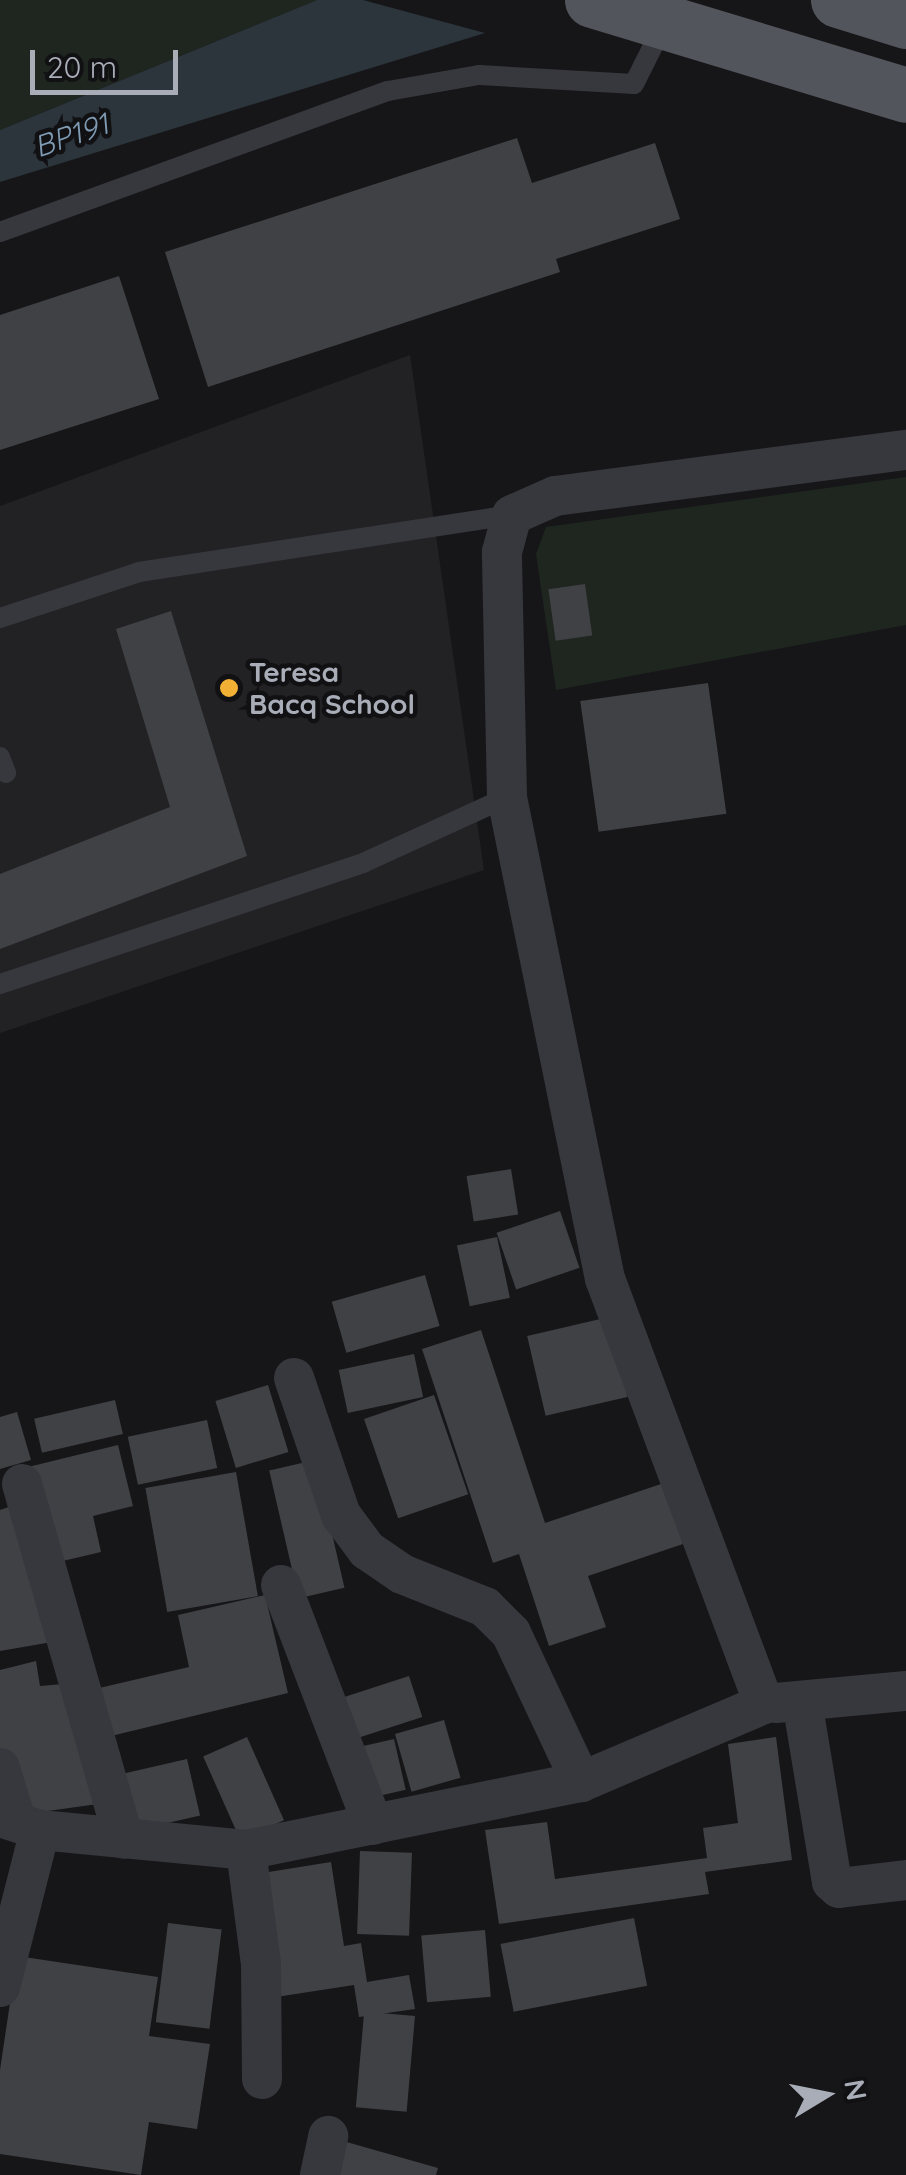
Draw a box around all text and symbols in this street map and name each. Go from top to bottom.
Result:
scale bar [35,30,182,92]
text: 20 m [47,48,117,86]
water label: BP191 [29,106,113,164]
place label: Teresa Bacq School [249,655,415,721]
marker: Teresa Bacq School [218,677,240,699]
north arrow [776,2045,876,2145]
text: N [837,2077,875,2103]

